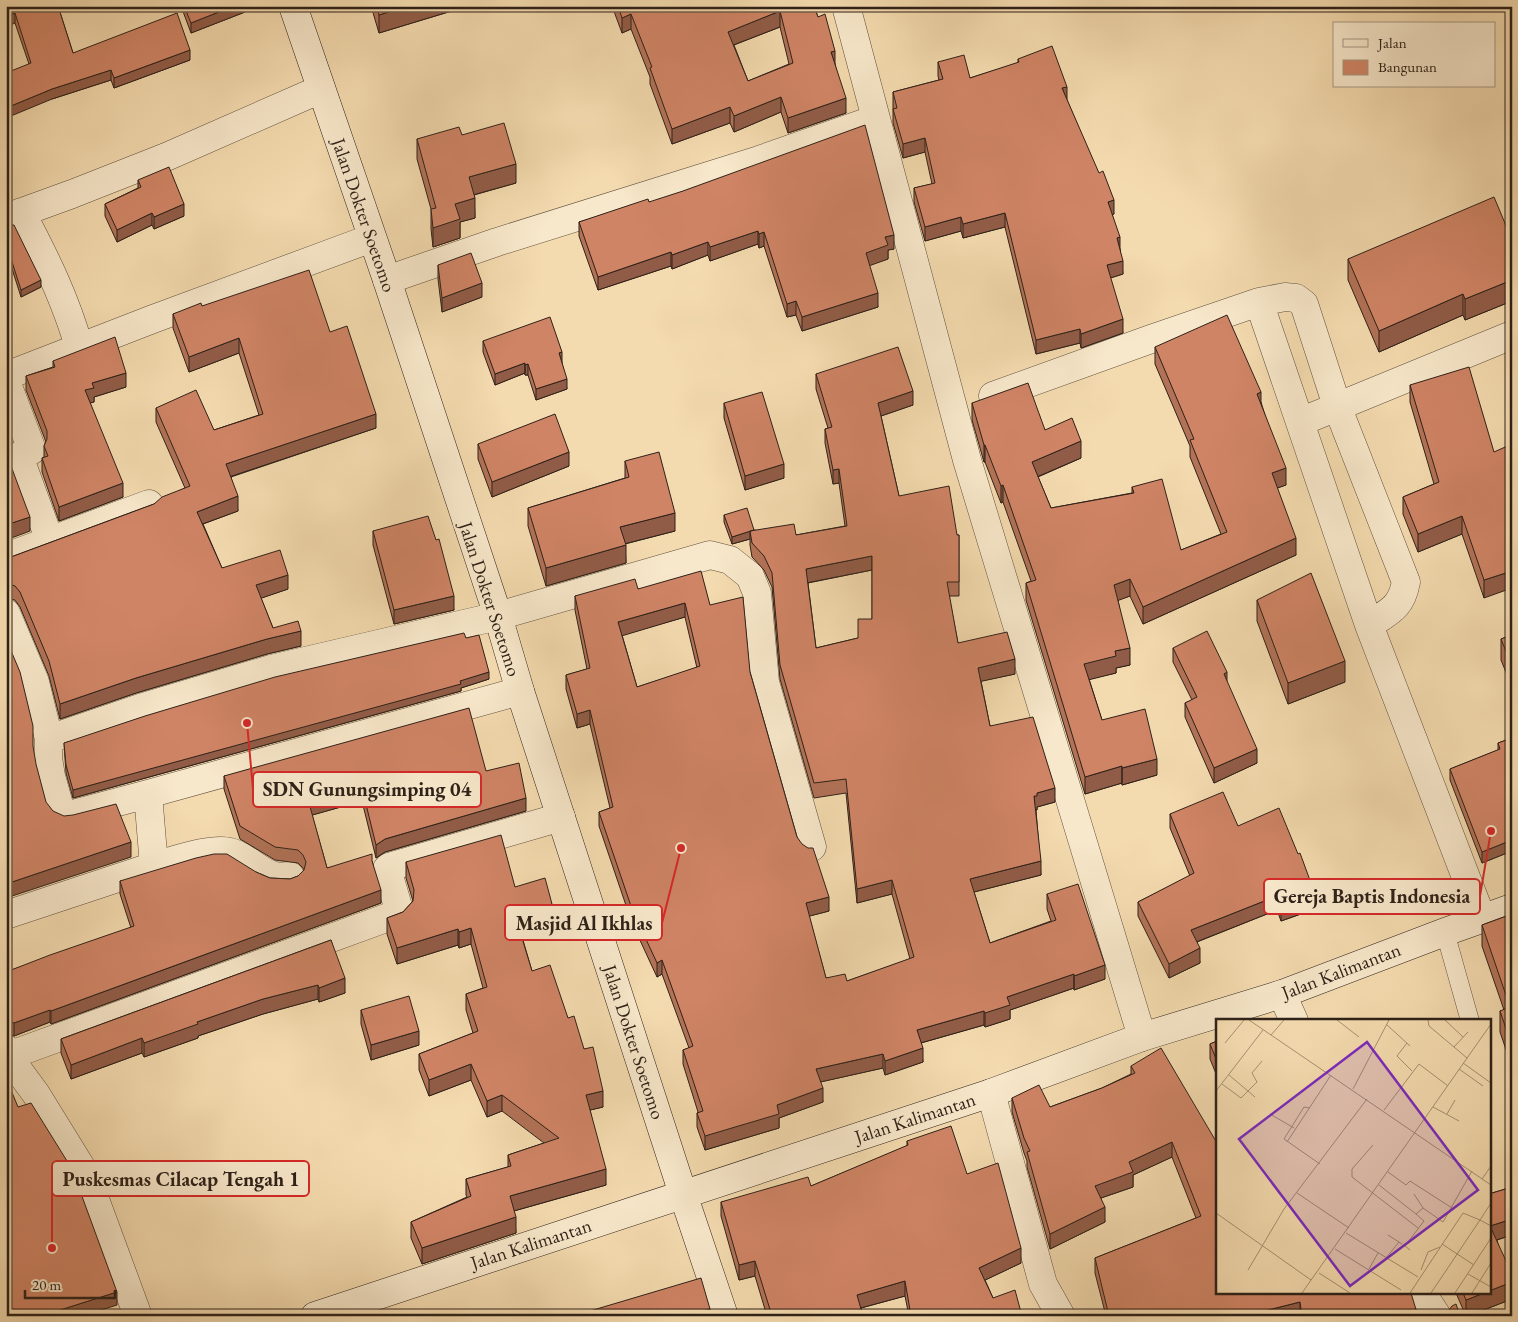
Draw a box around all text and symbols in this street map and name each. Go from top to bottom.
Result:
legend [1333,22,1496,88]
text: Jalan [1376,33,1407,52]
text: Bangunan [1378,57,1437,76]
street label: Jalan Dokter Soetomo [325,133,402,295]
street label: Jalan Dokter Soetomo [453,517,527,679]
callout: SDN Gunungsimping 04 [253,772,481,807]
text: SDN Gunungsimping 04 [263,776,472,802]
callout: Gereja Baptis Indonesia [1264,879,1480,914]
text: Gereja Baptis Indonesia [1274,883,1470,909]
callout: Masjid Al Ikhlas [505,905,662,940]
text: Masjid Al Ikhlas [516,910,652,936]
street label: Jalan Kalimantan [1276,937,1404,1006]
street label: Jalan Dokter Soetomo [597,960,671,1122]
inset map [1216,1019,1490,1294]
street label: Jalan Kalimantan [849,1087,979,1150]
callout: Puskesmas Cilacap Tengah 1 [52,1161,309,1196]
text: Puskesmas Cilacap Tengah 1 [62,1166,300,1192]
street label: Jalan Kalimantan [465,1213,595,1276]
scale bar [25,1267,115,1299]
text: 20 m [32,1275,61,1294]

